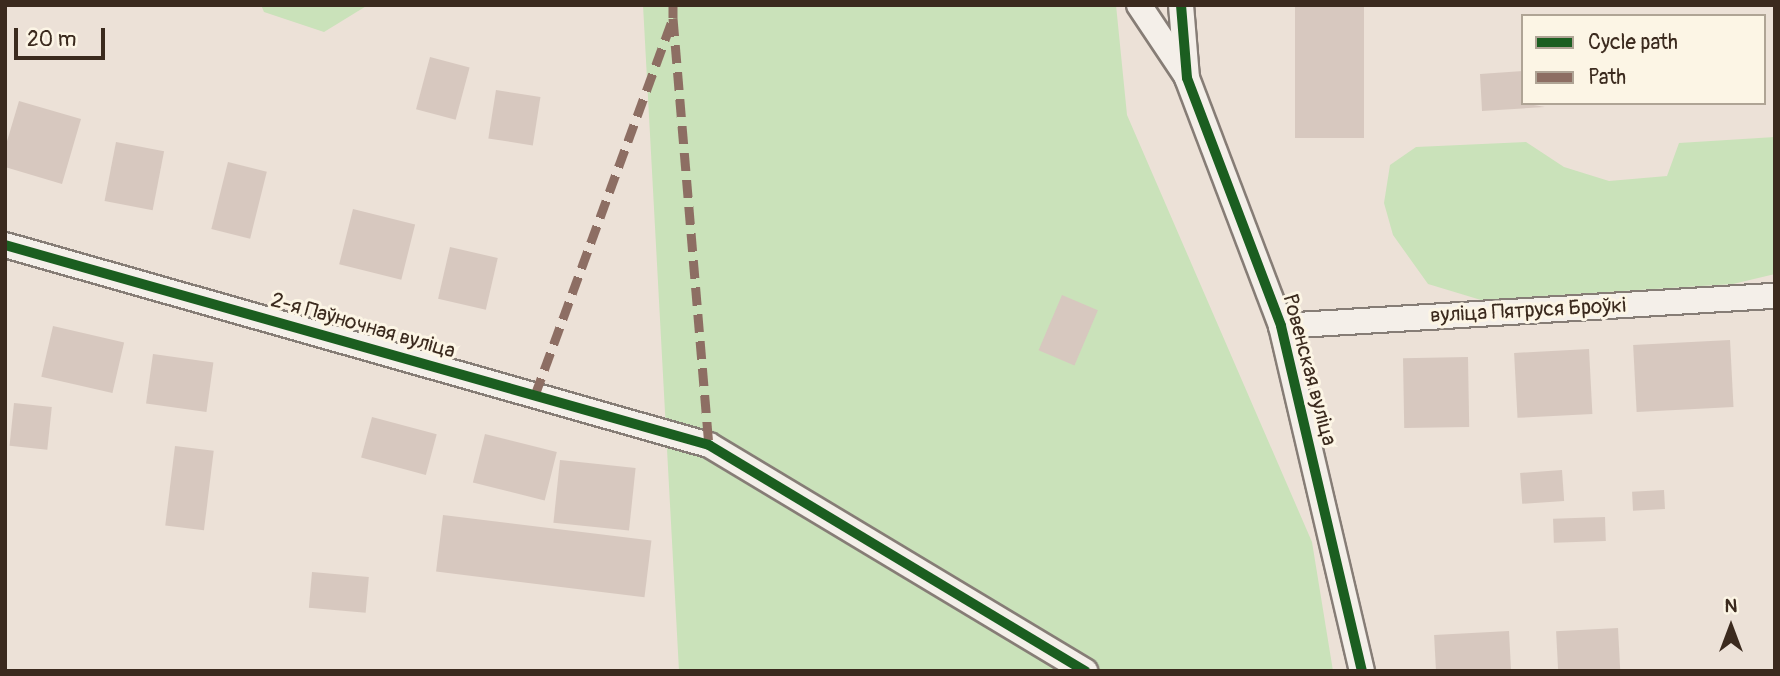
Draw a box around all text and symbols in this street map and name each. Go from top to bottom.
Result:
scale bar [18,14,108,58]
legend [1521,14,1766,105]
text: 20 m [27,26,76,53]
text: Cycle path [1588,29,1678,56]
text: Path [1588,64,1626,91]
street label: 2-я Паўночная вуліца [268,288,458,364]
street label: Ровенская вуліца [1277,292,1341,448]
street label: вуліца Пятруся Броўкі [1430,293,1626,329]
north arrow [1696,592,1766,662]
text: N [1725,594,1737,618]

